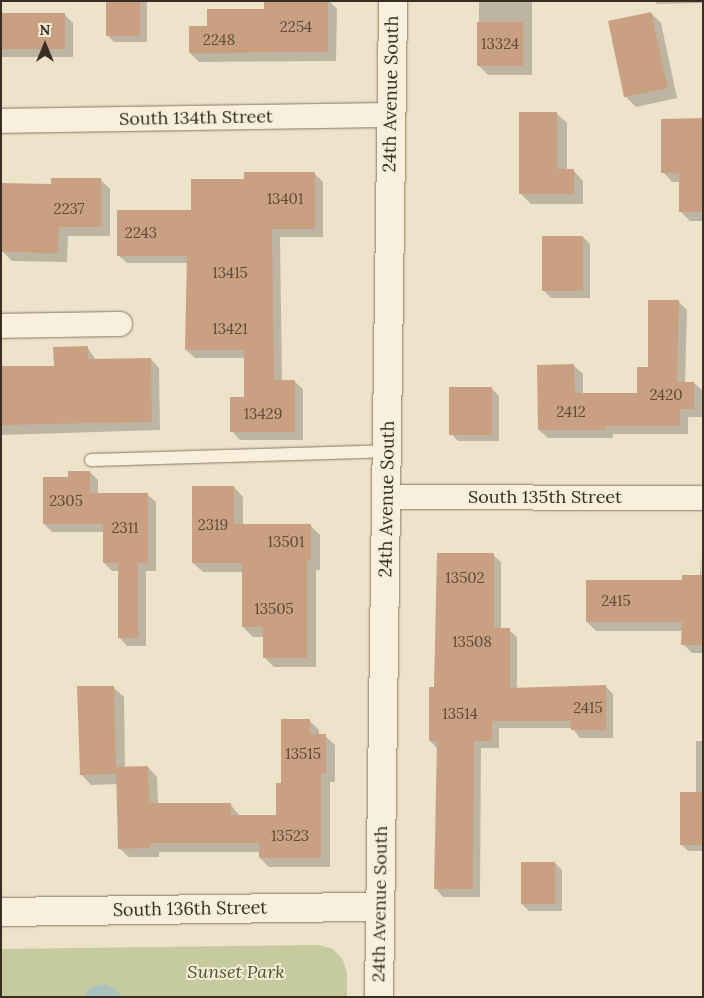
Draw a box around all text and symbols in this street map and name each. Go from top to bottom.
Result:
street label: 24th Avenue South [379,16,403,172]
house number: 2254 [280,18,312,36]
north arrow [20,20,70,70]
text: N [40,21,50,39]
house number: 2248 [203,31,235,49]
house number: 13324 [481,35,519,53]
street label: South 134th Street [119,106,273,130]
house number: 13401 [267,190,303,208]
house number: 2237 [54,200,84,218]
house number: 2243 [125,224,157,242]
house number: 13415 [212,264,248,282]
house number: 13421 [212,320,248,338]
house number: 2420 [649,386,683,404]
house number: 2412 [556,403,586,421]
house number: 13429 [244,405,282,423]
street label: 24th Avenue South [375,421,399,577]
street label: South 135th Street [468,486,622,508]
house number: 2305 [49,492,83,510]
house number: 2319 [198,516,228,534]
house number: 2311 [111,519,139,537]
house number: 13501 [268,533,304,551]
house number: 13502 [445,569,485,587]
house number: 2415 [601,592,631,610]
house number: 13505 [254,600,294,618]
house number: 13508 [452,633,492,651]
house number: 2415 [573,699,603,717]
house number: 13514 [442,705,478,723]
house number: 13515 [285,745,321,763]
street label: 24th Avenue South [368,826,392,982]
house number: 13523 [271,827,309,845]
street label: South 136th Street [113,897,267,921]
park label: Sunset Park [187,961,285,983]

